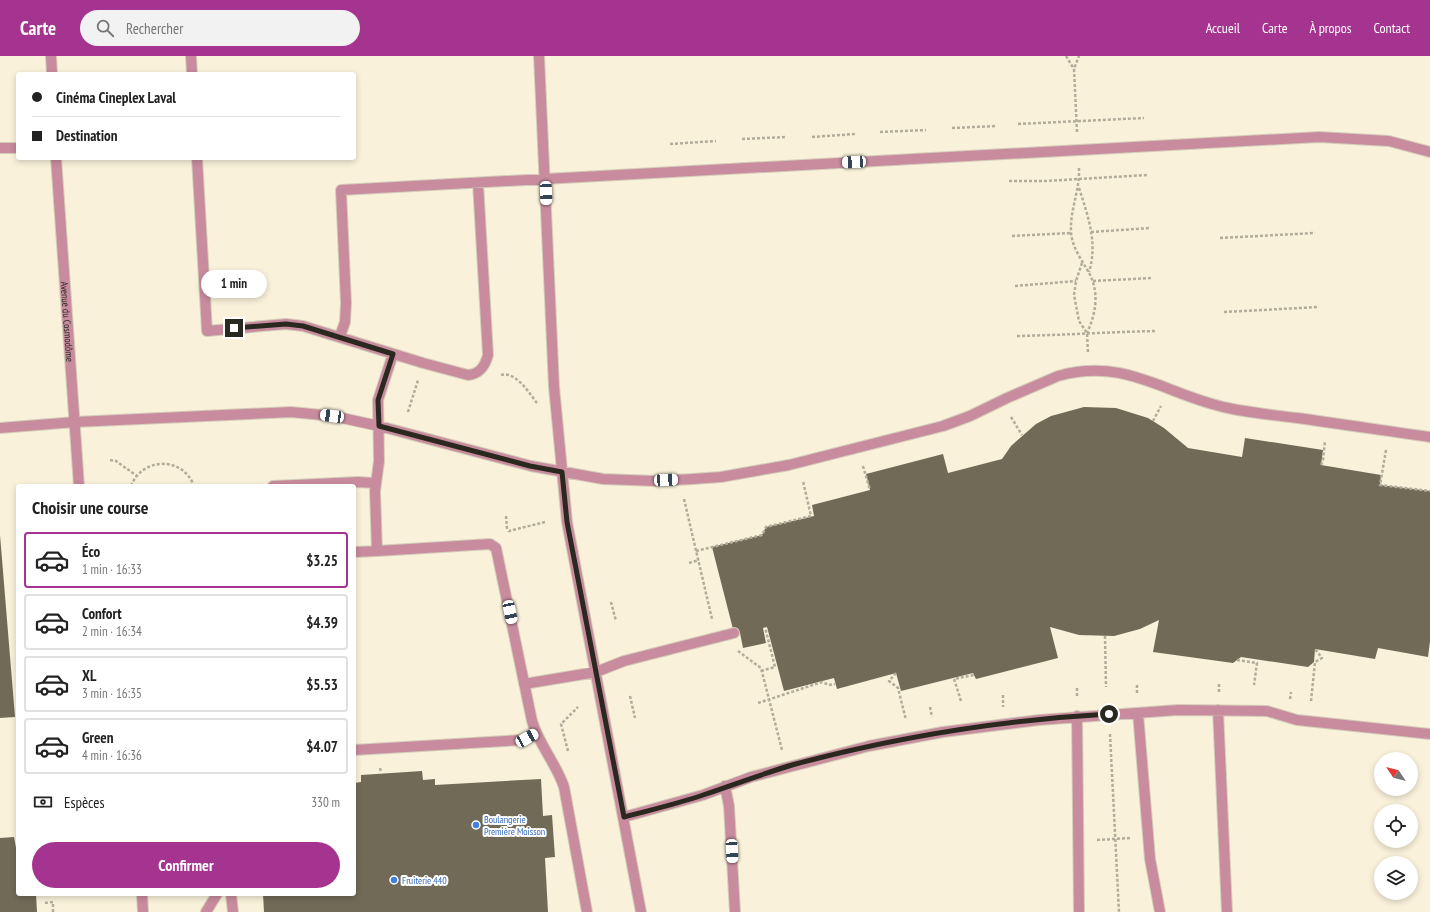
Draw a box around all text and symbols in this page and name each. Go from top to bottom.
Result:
search box [80,10,360,46]
text: Carte [20,16,56,40]
icon: search [94,17,116,39]
text: Rechercher [126,19,183,38]
text: Accueil [1206,19,1240,37]
text: Carte [1262,19,1288,37]
text: À propos [1310,19,1352,37]
text: Contact [1374,19,1410,37]
text: Cinéma Cineplex Laval [56,88,176,107]
text: Destination [56,126,118,145]
car [842,155,866,169]
car [540,181,552,205]
callout: 1 min [201,270,267,298]
text: 1 min [221,275,247,292]
street label: Avenue du Cosmodôme [58,281,77,362]
route end [225,319,243,337]
car [319,408,345,424]
car [654,473,678,487]
text: Choisir une course [32,496,149,519]
icon: car [34,542,70,578]
text: Éco [82,542,100,561]
text: $3.25 [306,551,338,570]
text: 1 min · 16:33 [82,561,142,578]
car [502,599,518,625]
icon: car [34,604,70,640]
text: Confort [82,604,122,623]
text: $4.39 [306,613,338,632]
text: 2 min · 16:34 [82,623,142,640]
icon: car [34,666,70,702]
text: XL [82,666,96,685]
text: $5.53 [306,675,338,694]
text: 3 min · 16:35 [82,685,142,702]
route start [1100,705,1118,723]
car [514,727,540,749]
icon: car [34,728,70,764]
text: Green [82,728,114,747]
text: $4.07 [306,737,338,756]
text: 4 min · 16:36 [82,747,142,764]
north arrow [1374,752,1418,796]
map controls [1374,752,1418,900]
icon: cash [32,791,54,813]
text: Espèces [64,793,104,812]
text: 330 m [311,794,340,811]
button: locate [1374,804,1418,848]
place label: Boulangerie Première Moisson [484,813,545,838]
marker: Boulangerie Première Moisson [471,820,481,830]
car [725,839,739,863]
button: Confirmer [32,842,340,888]
button: layers [1374,856,1418,900]
place label: Fruiterie 440 [402,874,447,887]
marker: Fruiterie 440 [389,875,399,885]

